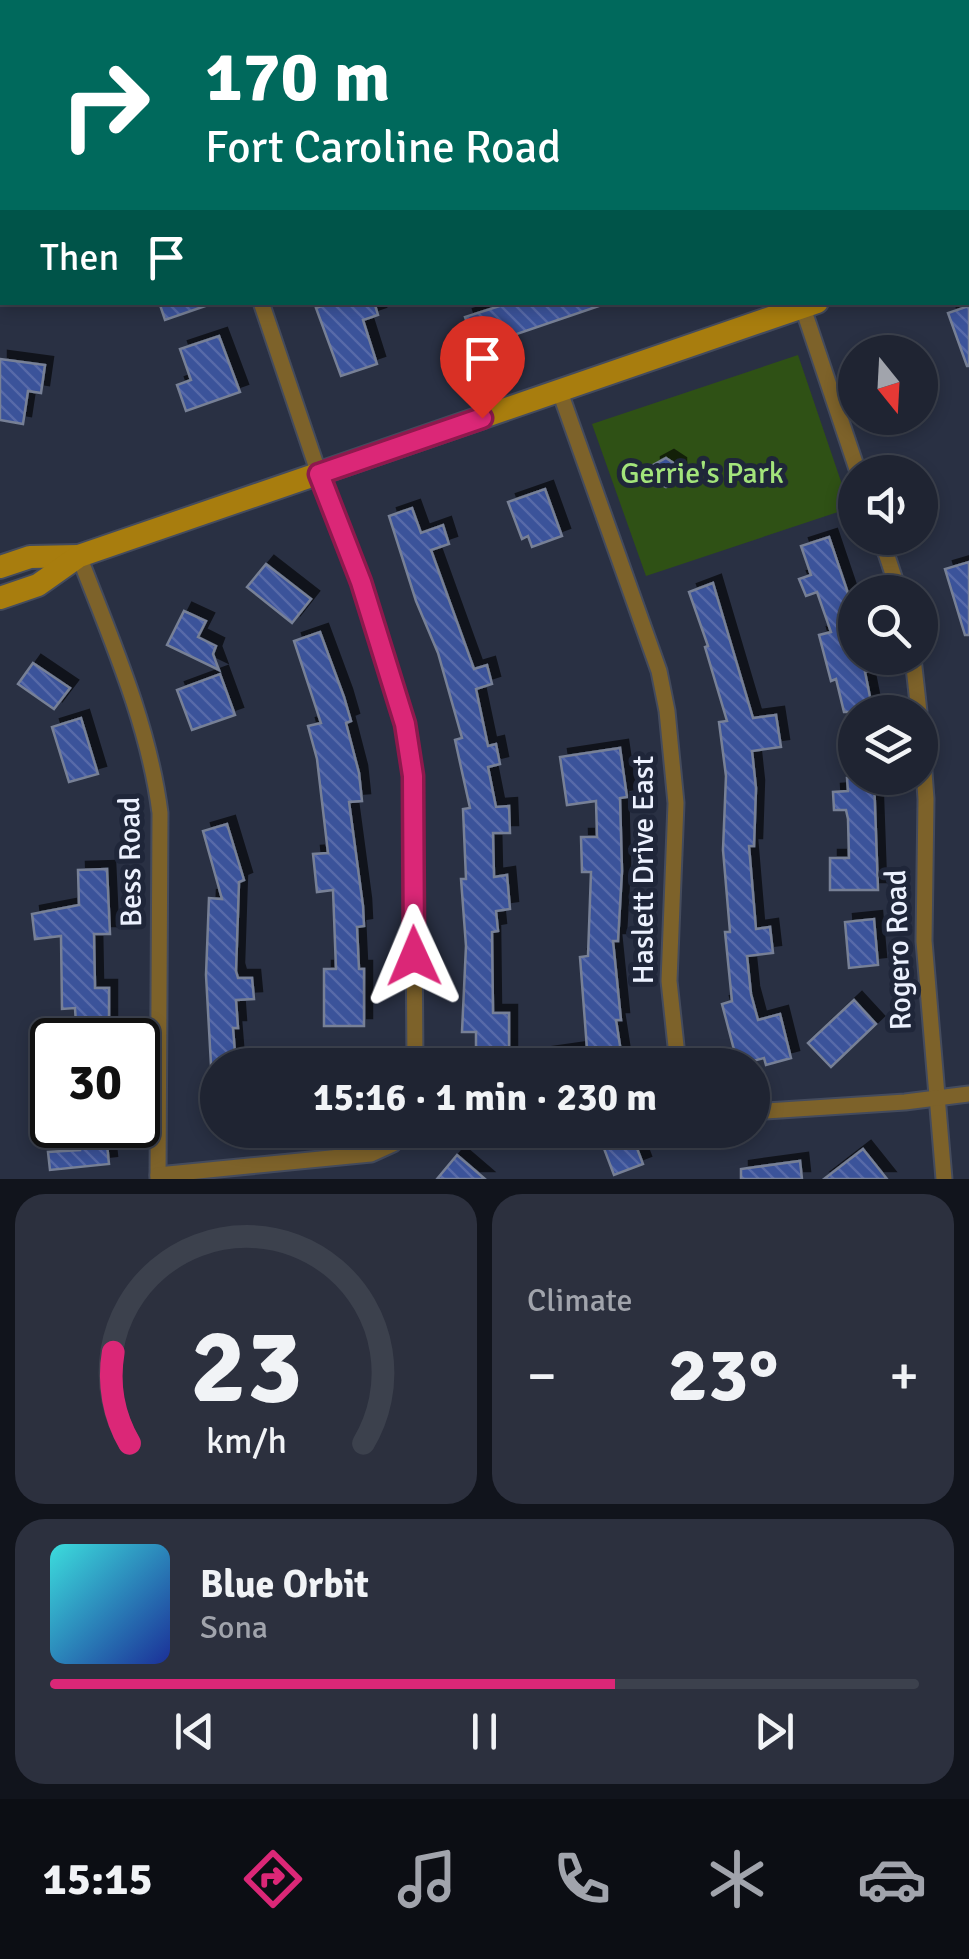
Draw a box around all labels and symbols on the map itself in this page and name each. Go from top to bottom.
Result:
pin [440,316,525,419]
north arrow [838,335,938,435]
park label: Gerrie's Park [620,455,784,492]
street label: Haslett Drive East [625,756,662,985]
street label: Bess Road [111,797,150,927]
street label: Rogero Road [877,869,920,1031]
position arrow [362,904,466,1008]
speed limit sign: 30 [30,1018,160,1148]

